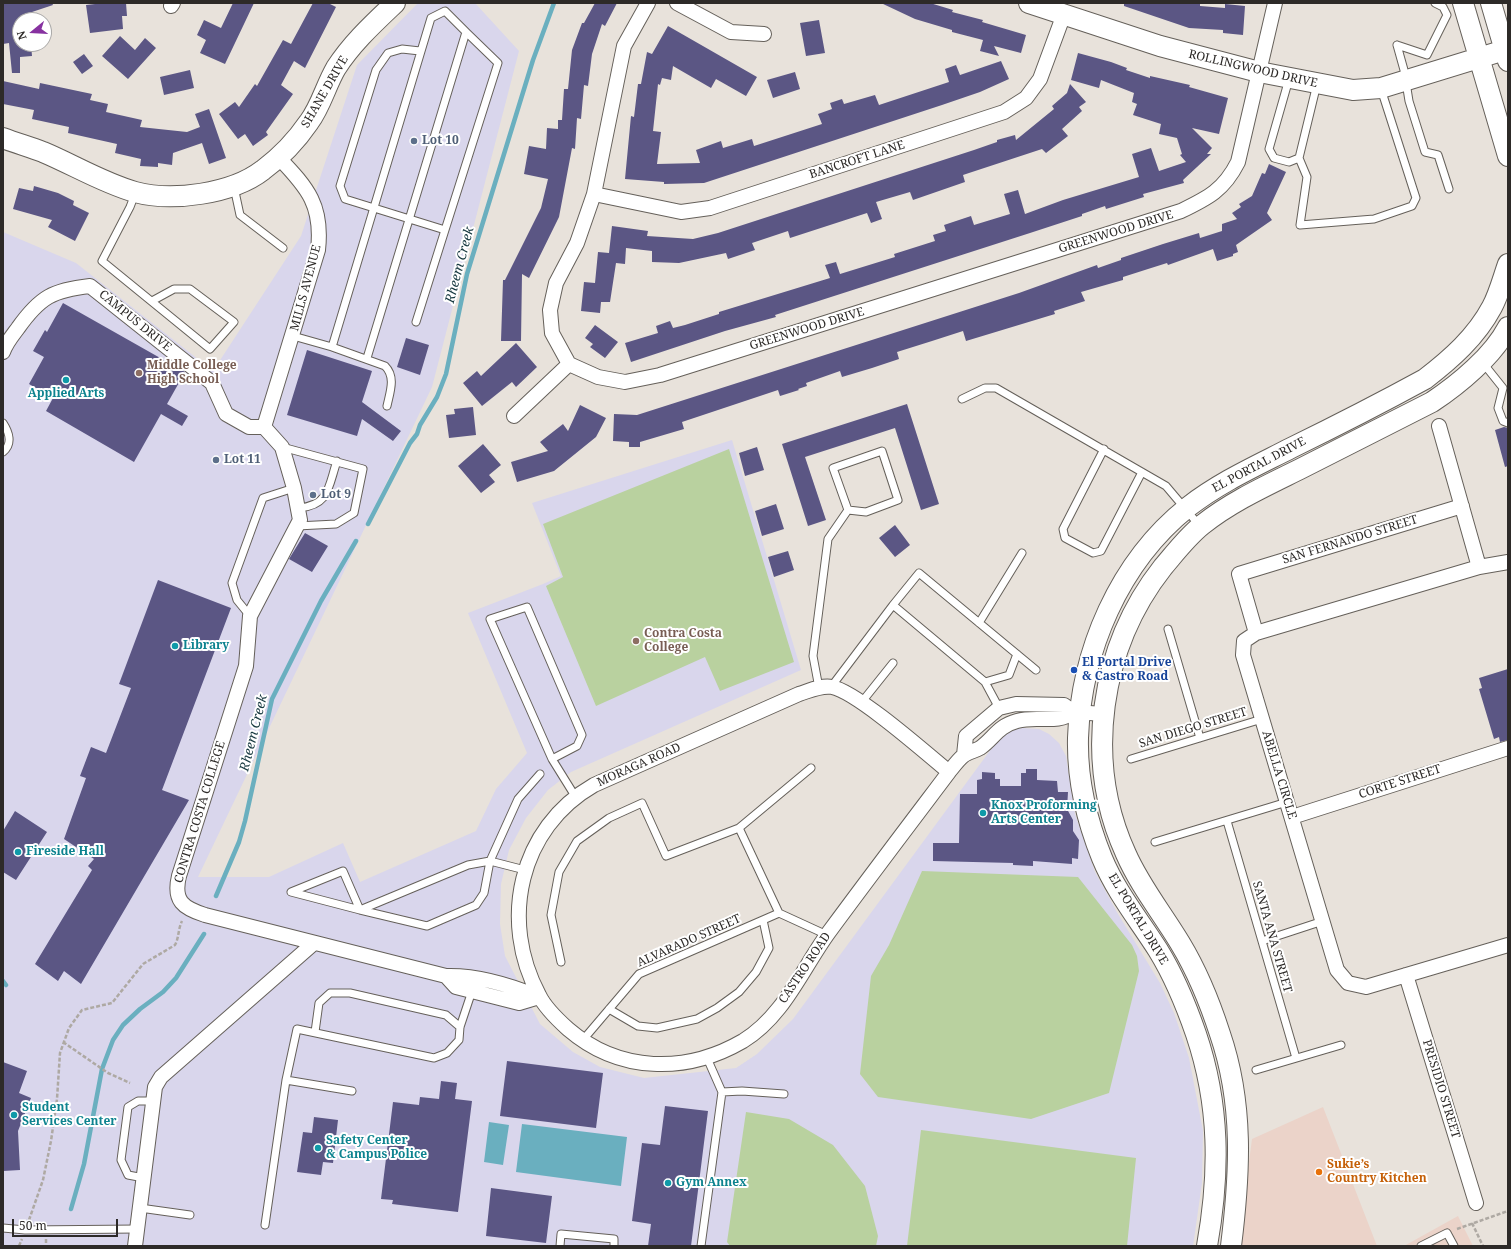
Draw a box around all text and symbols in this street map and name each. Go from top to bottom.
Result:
north arrow [12,12,52,52]
text: N [13,29,30,42]
street label: ROLLINGWOOD DRIVE [1187,47,1319,91]
street label: SHANE DRIVE [299,53,351,131]
place label: Lot 10 [422,134,459,148]
marker: Lot 10 [409,136,419,146]
street label: BANCROFT LANE [808,138,906,182]
street label: GREENWOOD DRIVE [1057,208,1175,256]
water label: Rheem Creek [442,225,478,305]
street label: MILLS AVENUE [288,243,324,333]
street label: CAMPUS DRIVE [96,287,174,355]
street label: GREENWOOD DRIVE [748,305,866,353]
place label: Middle College High School [147,359,237,387]
marker: Middle College High School [134,368,144,378]
marker: Applied Arts [61,375,71,385]
place label: Applied Arts [28,387,104,401]
street label: EL PORTAL DRIVE [1210,434,1308,496]
place label: Lot 11 [224,453,261,467]
marker: Lot 11 [211,455,221,465]
place label: Lot 9 [321,488,351,502]
marker: Lot 9 [308,490,318,500]
street label: SAN FERNANDO STREET [1281,513,1419,567]
place label: Contra Costa College [644,627,722,655]
marker: Contra Costa College [631,636,641,646]
place label: Library [183,639,229,653]
marker: Library [170,641,180,651]
place label: El Portal Drive & Castro Road [1082,656,1172,684]
marker: El Portal Drive & Castro Road [1069,665,1079,675]
water label: Rheem Creek [237,693,271,773]
street label: SAN DIEGO STREET [1137,705,1249,751]
street label: ABELLA CIRCLE [1259,729,1299,821]
street label: CONTRA COSTA COLLEGE [172,739,228,885]
street label: MORAGA ROAD [595,740,683,790]
street label: CORTE STREET [1357,762,1443,802]
place label: Knox Proforming Arts Center [991,799,1097,827]
marker: Knox Proforming Arts Center [978,808,988,818]
place label: Fireside Hall [26,845,104,859]
marker: Fireside Hall [13,847,23,857]
street label: EL PORTAL DRIVE [1105,871,1171,967]
street label: SANTA ANA STREET [1249,880,1295,994]
street label: ALVARADO STREET [635,912,743,970]
street label: CASTRO ROAD [776,930,834,1006]
street label: PRESIDIO STREET [1419,1038,1463,1140]
place label: Student Services Center [22,1101,117,1129]
marker: Student Services Center [9,1110,19,1120]
place label: Safety Center & Campus Police [326,1134,427,1162]
marker: Safety Center & Campus Police [313,1143,323,1153]
place label: Sukie’s Country Kitchen [1327,1158,1427,1186]
marker: Sukie’s Country Kitchen [1314,1167,1324,1177]
place label: Gym Annex [676,1176,747,1190]
marker: Gym Annex [663,1178,673,1188]
scale bar [14,1211,120,1237]
text: 50 m [19,1217,47,1234]

